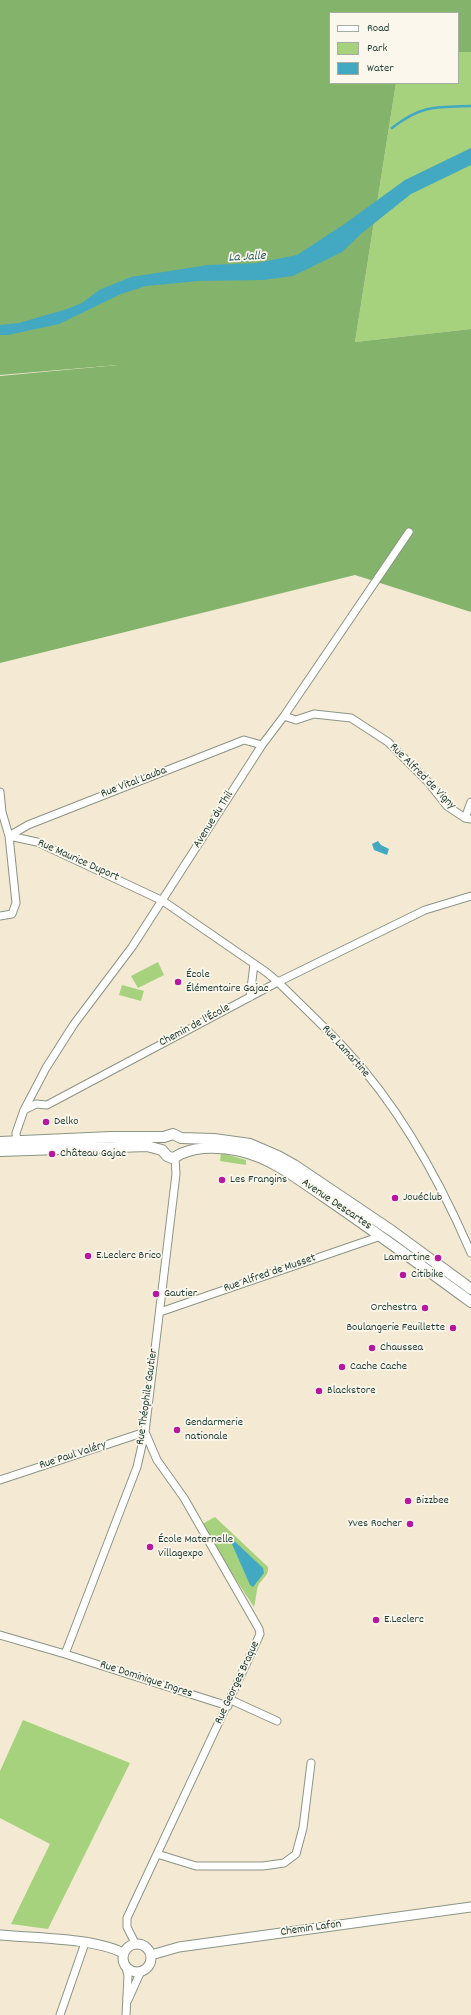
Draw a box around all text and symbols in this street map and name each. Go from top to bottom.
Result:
legend [329,12,459,84]
text: Road [367,20,389,37]
text: Park [367,40,387,57]
text: Water [367,60,394,77]
water label: La Jalle [228,249,266,267]
street label: Rue Alfred de Vigny [386,741,458,813]
street label: Rue Vital Lauba [99,764,169,802]
street label: Avenue du Thil [191,789,237,851]
street label: Rue Maurice Duport [35,837,121,885]
place label: École Élémentaire Gajac [186,968,269,996]
marker: École Élémentaire Gajac [173,977,183,987]
street label: Chemin de l'École [157,1001,233,1051]
street label: Rue Lamartine [318,1023,372,1081]
place label: Delko [54,1115,79,1129]
marker: Delko [41,1117,51,1127]
place label: Château Gajac [60,1147,126,1161]
marker: Château Gajac [47,1149,57,1159]
place label: Les Frangins [230,1173,287,1187]
marker: Les Frangins [217,1175,227,1185]
street label: Avenue Descartes [298,1176,374,1234]
place label: JouéClub [403,1191,442,1205]
marker: JouéClub [390,1193,400,1203]
place label: E.Leclerc Brico [96,1249,161,1263]
marker: E.Leclerc Brico [83,1251,93,1261]
street label: Rue Alfred de Musset [222,1251,318,1297]
place label: Lamartine [384,1251,430,1265]
marker: Lamartine [433,1253,443,1263]
place label: Citibike [411,1268,443,1282]
marker: Citibike [398,1270,408,1280]
place label: Gautier [164,1287,197,1301]
marker: Gautier [151,1289,161,1299]
place label: Orchestra [371,1301,417,1315]
marker: Orchestra [420,1303,430,1313]
place label: Boulangerie Feuillette [346,1321,445,1335]
marker: Boulangerie Feuillette [448,1323,458,1333]
place label: Chaussea [380,1341,423,1355]
marker: Chaussea [367,1343,377,1353]
street label: Rue Théophile Gautier [134,1348,162,1446]
place label: Cache Cache [350,1360,407,1374]
marker: Cache Cache [337,1362,347,1372]
place label: Blackstore [327,1384,375,1398]
marker: Blackstore [314,1386,324,1396]
place label: Gendarmerie nationale [185,1416,243,1444]
marker: Gendarmerie nationale [172,1425,182,1435]
street label: Rue Paul Valéry [38,1438,108,1474]
place label: Bizzbee [416,1494,449,1508]
marker: Bizzbee [403,1496,413,1506]
place label: Yves Rocher [348,1517,402,1531]
marker: Yves Rocher [405,1519,415,1529]
place label: École Maternelle Villagexpo [158,1533,233,1561]
marker: École Maternelle Villagexpo [145,1542,155,1552]
place label: E.Leclerc [384,1613,424,1627]
marker: E.Leclerc [371,1615,381,1625]
street label: Rue Georges Braque [212,1639,264,1727]
street label: Rue Dominique Ingres [98,1658,194,1702]
street label: Chemin Lafon [280,1918,342,1940]

